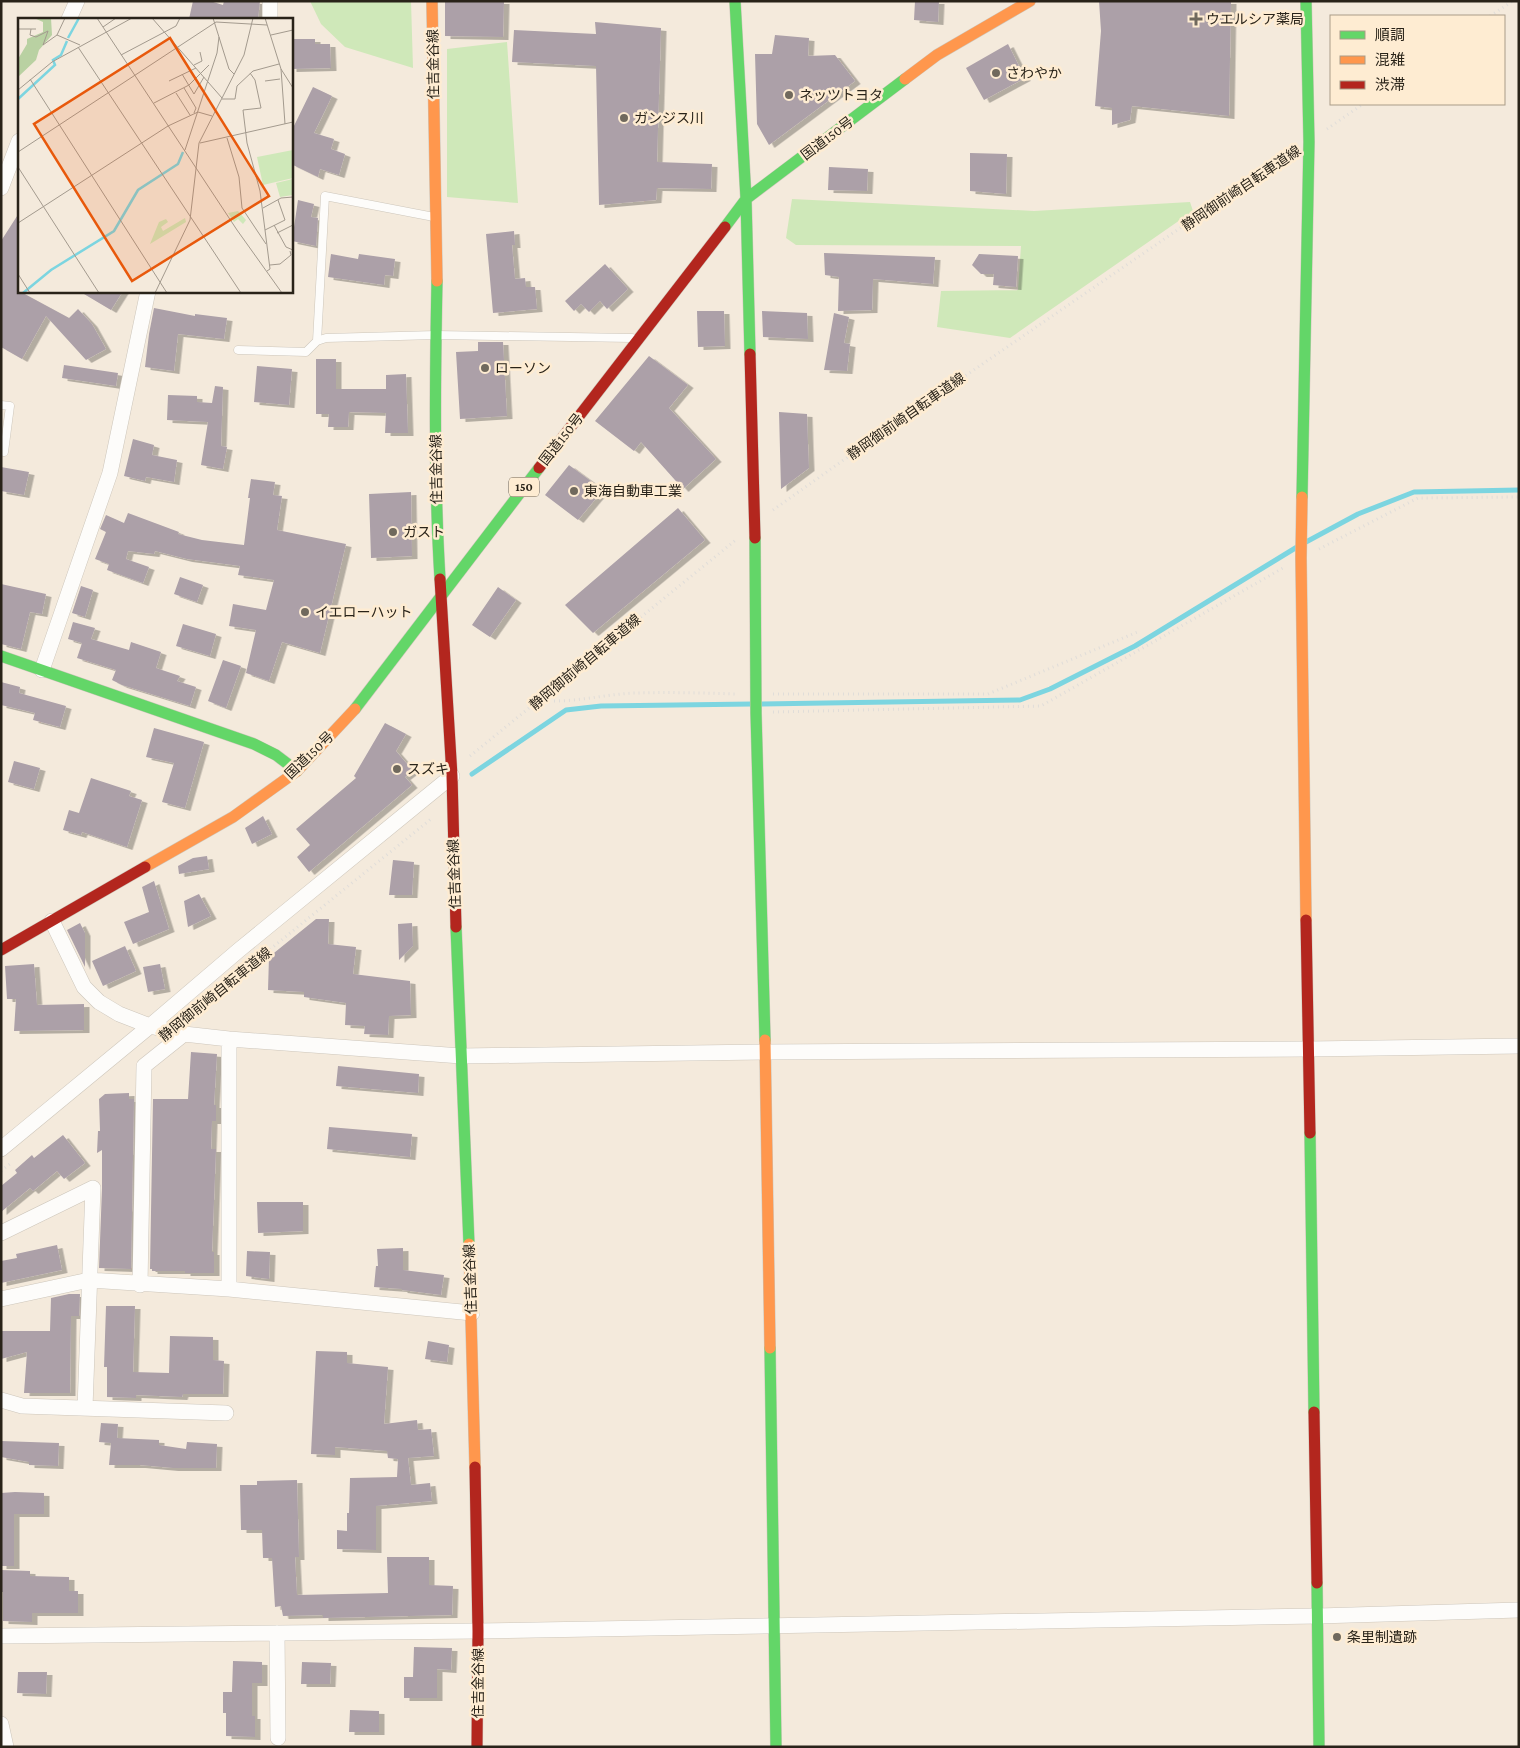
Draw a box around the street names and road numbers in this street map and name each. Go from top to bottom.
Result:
street label: 住吉金谷線 [424,29,442,99]
street label: 国道150号 [798,113,856,163]
street label: 静岡御前崎自転車道線 [1178,142,1304,234]
street label: 静岡御前崎自転車道線 [844,369,968,463]
street label: 国道150号 [536,410,586,468]
street label: 住吉金谷線 [427,434,445,504]
road number: 150 [509,478,539,497]
street label: 静岡御前崎自転車道線 [526,611,644,713]
street label: 国道150号 [281,728,337,782]
street label: 住吉金谷線 [445,839,463,909]
street label: 静岡御前崎自転車道線 [156,944,274,1044]
street label: 住吉金谷線 [461,1244,479,1314]
street label: 住吉金谷線 [470,1648,486,1718]

